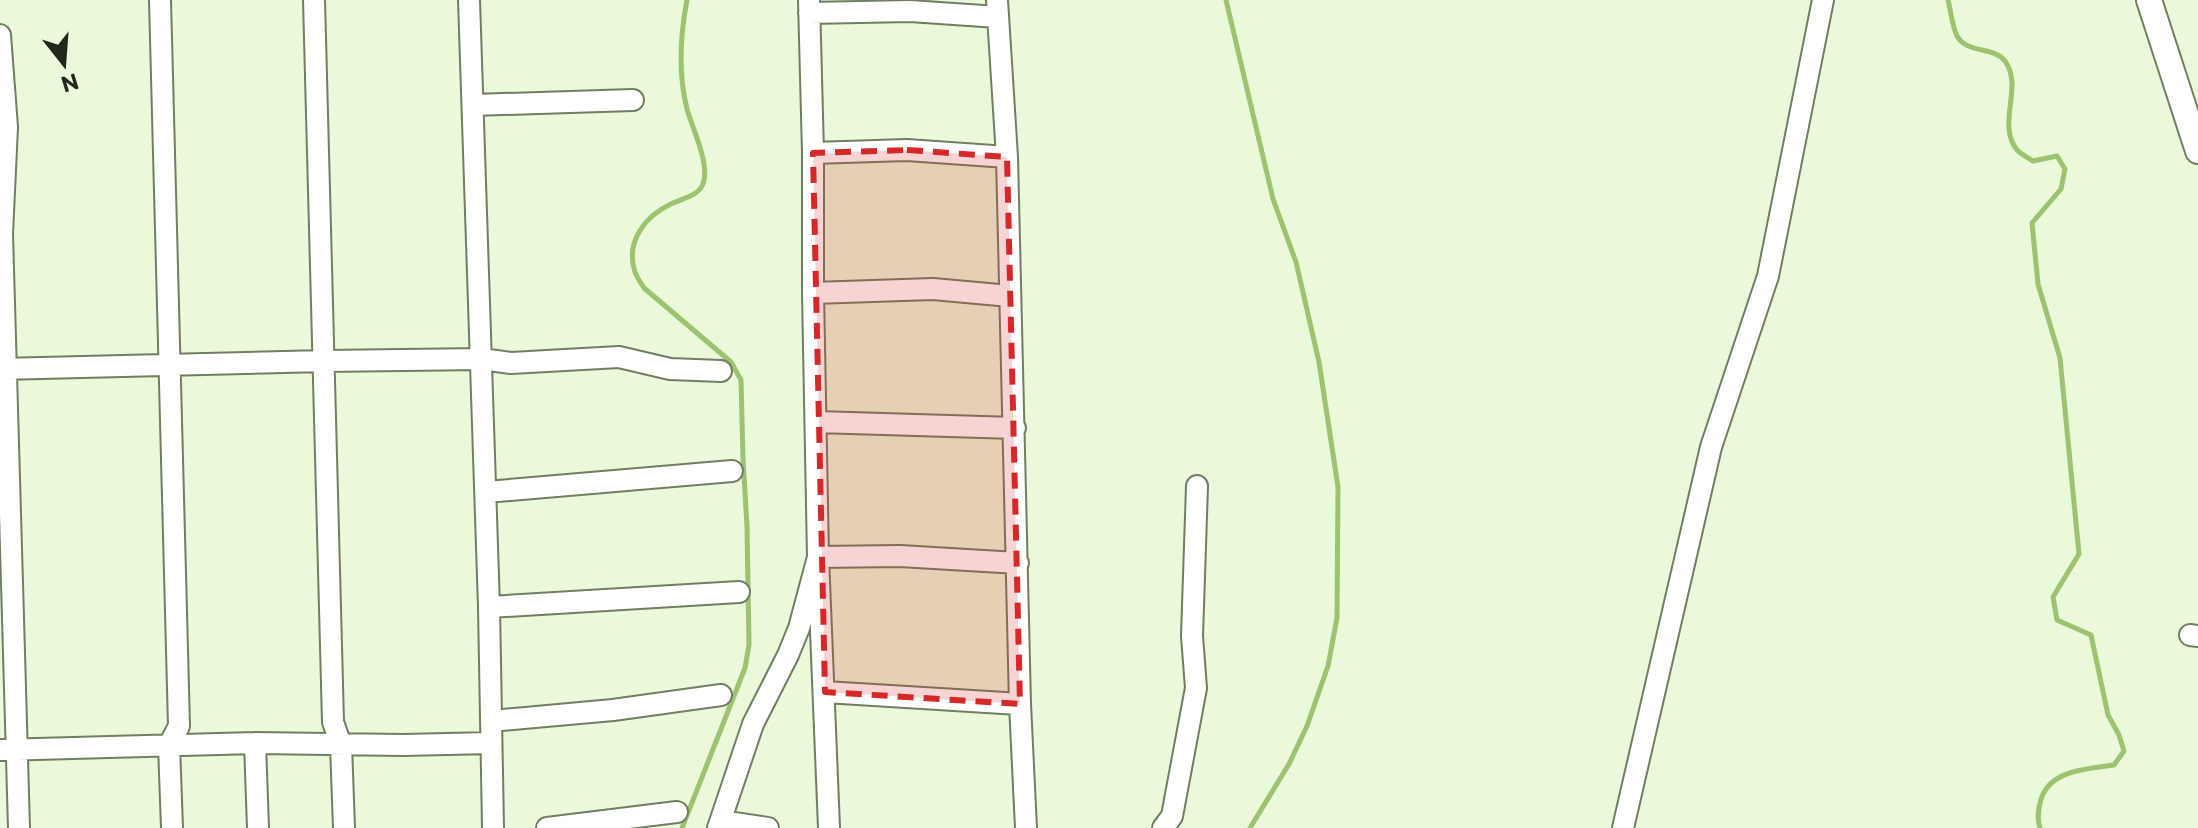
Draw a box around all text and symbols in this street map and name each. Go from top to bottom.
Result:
north arrow [24,24,104,104]
text: N [58,68,82,99]

